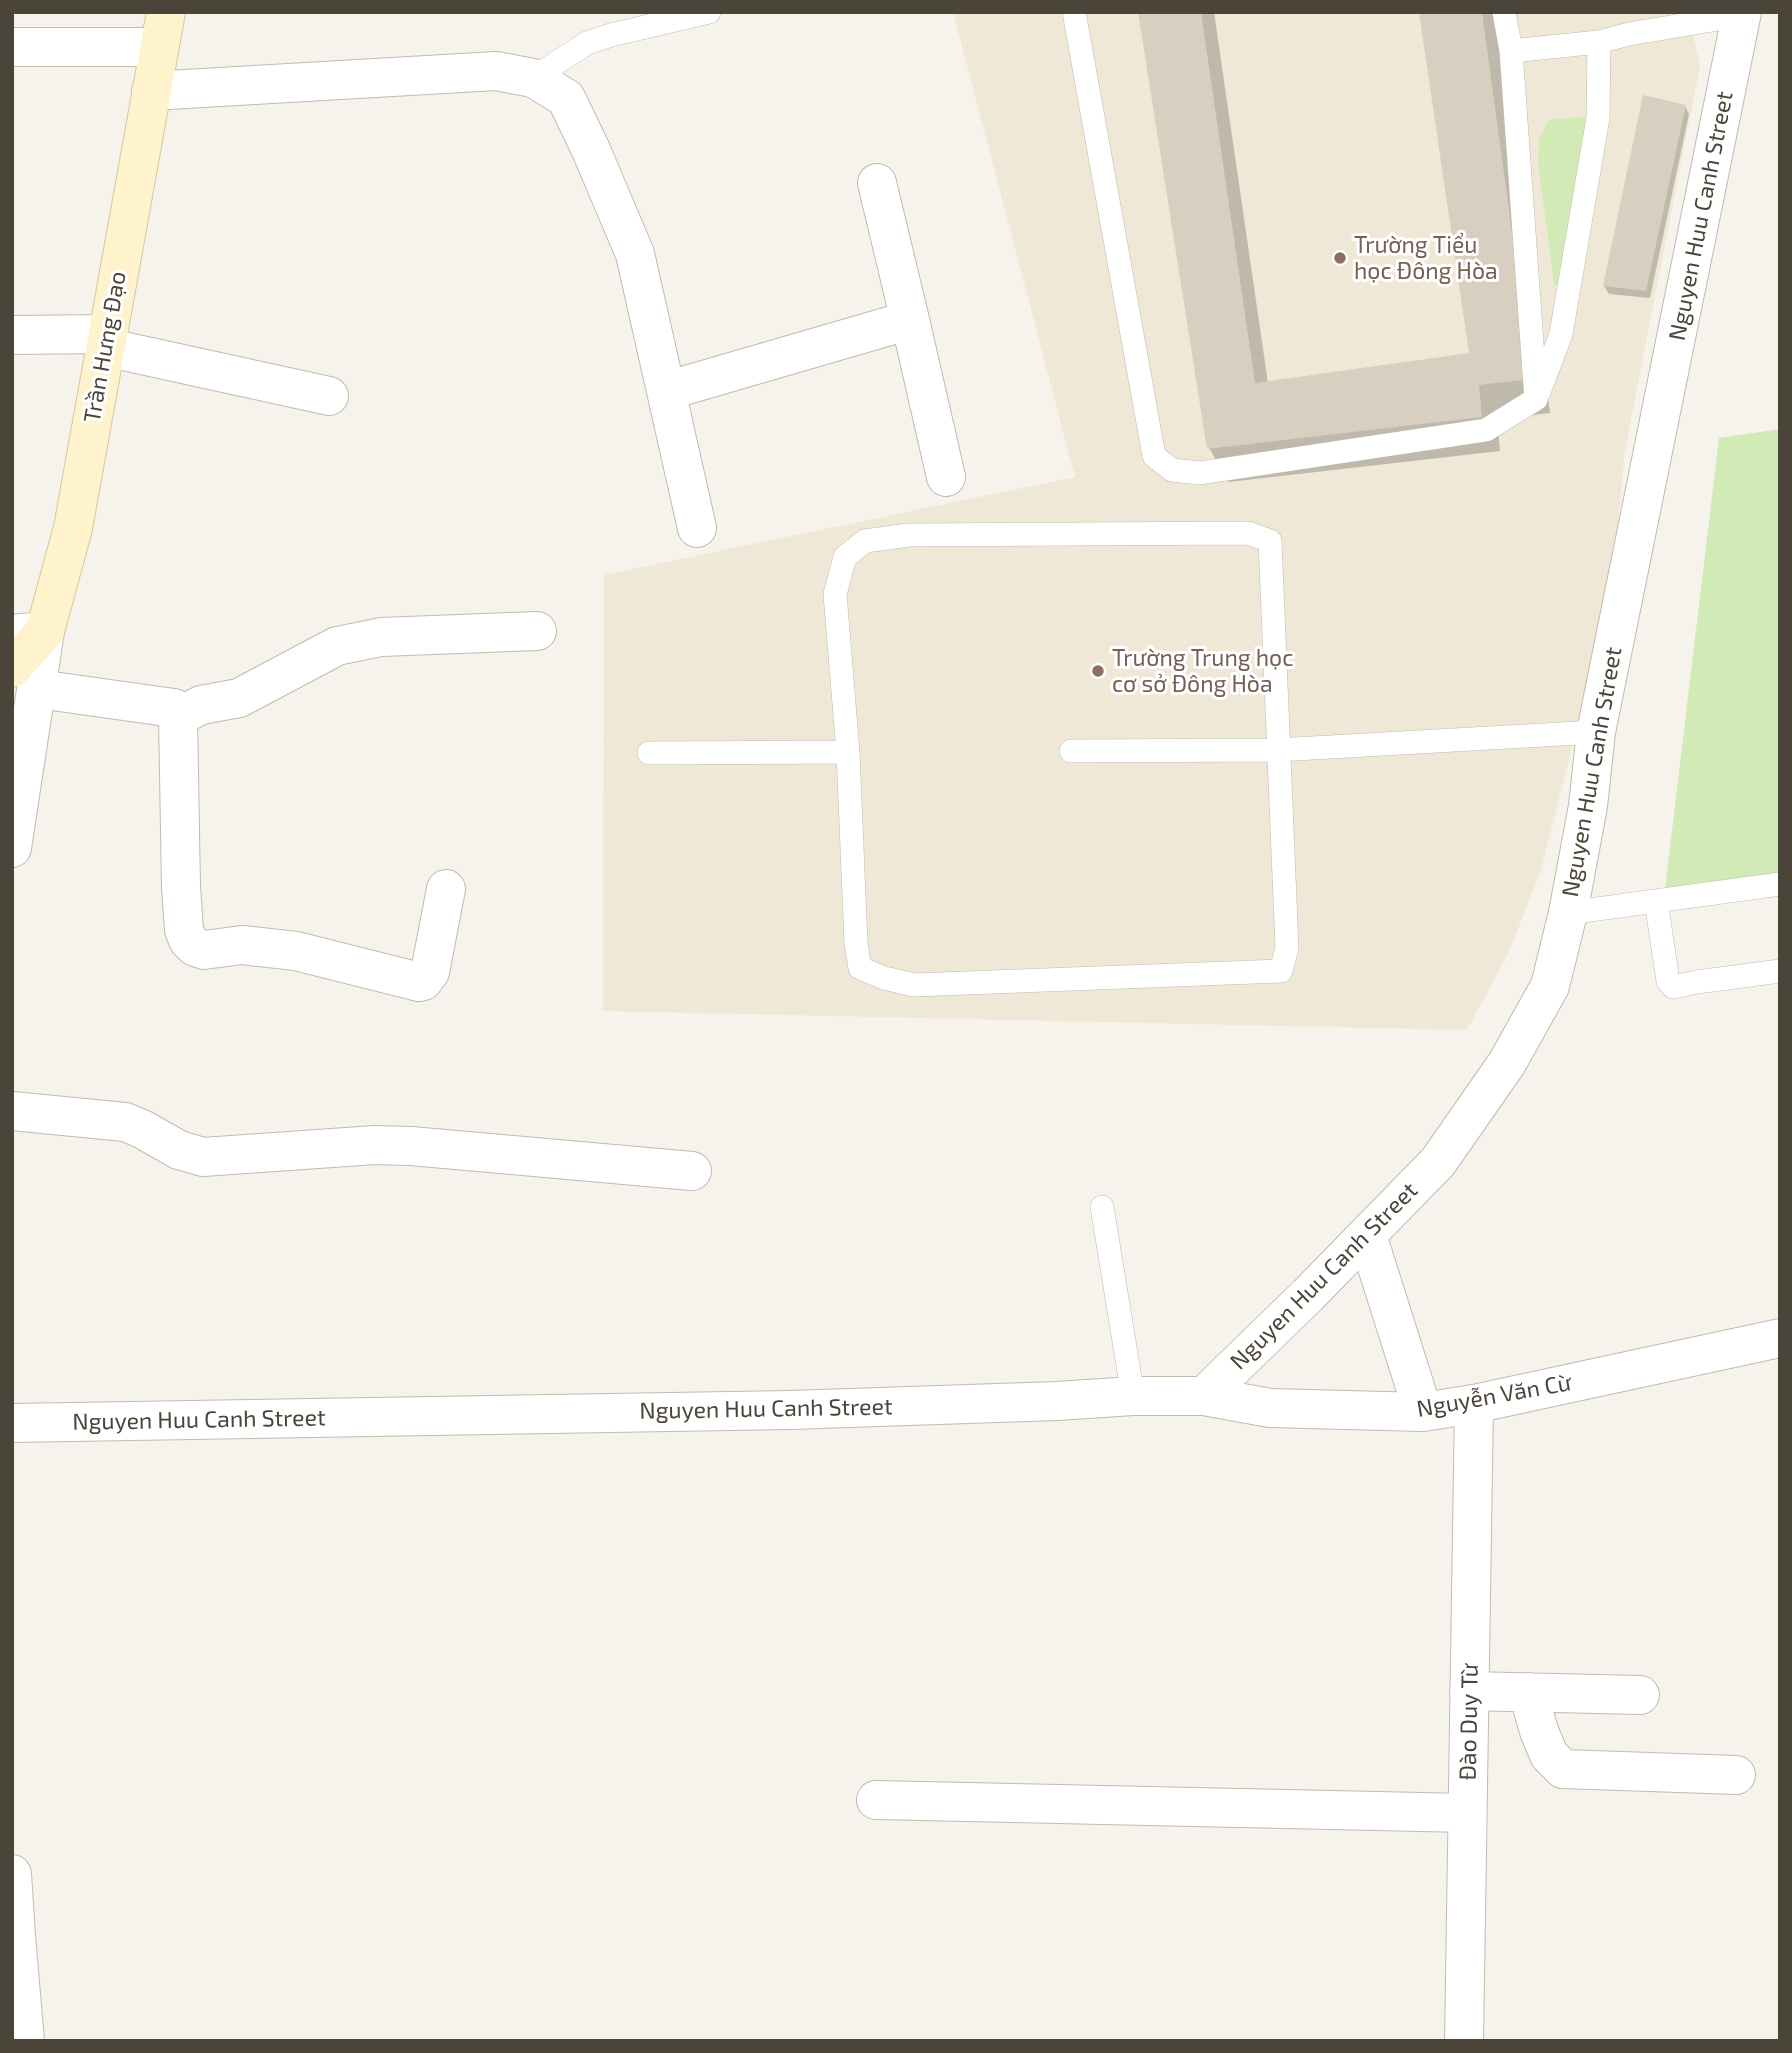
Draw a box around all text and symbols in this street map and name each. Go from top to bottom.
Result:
street label: Nguyen Huu Canh Street [1663,89,1739,343]
place label: Trường Tiểu học Đông Hòa [1354,231,1498,285]
marker: Trường Tiểu học Đông Hòa [1332,250,1348,266]
street label: Trần Hưng Đạo [78,269,132,425]
place label: Trường Trung học cơ sở Đông Hòa [1112,644,1293,698]
street label: Nguyen Huu Canh Street [1556,645,1628,899]
marker: Trường Trung học cơ sở Đông Hòa [1090,663,1106,679]
street label: Nguyen Huu Canh Street [1225,1177,1423,1375]
street label: Nguyễn Văn Cừ [1415,1369,1573,1423]
street label: Nguyen Huu Canh Street [639,1393,893,1425]
street label: Nguyen Huu Canh Street [72,1404,326,1436]
street label: Đào Duy Từ [1454,1663,1484,1781]

